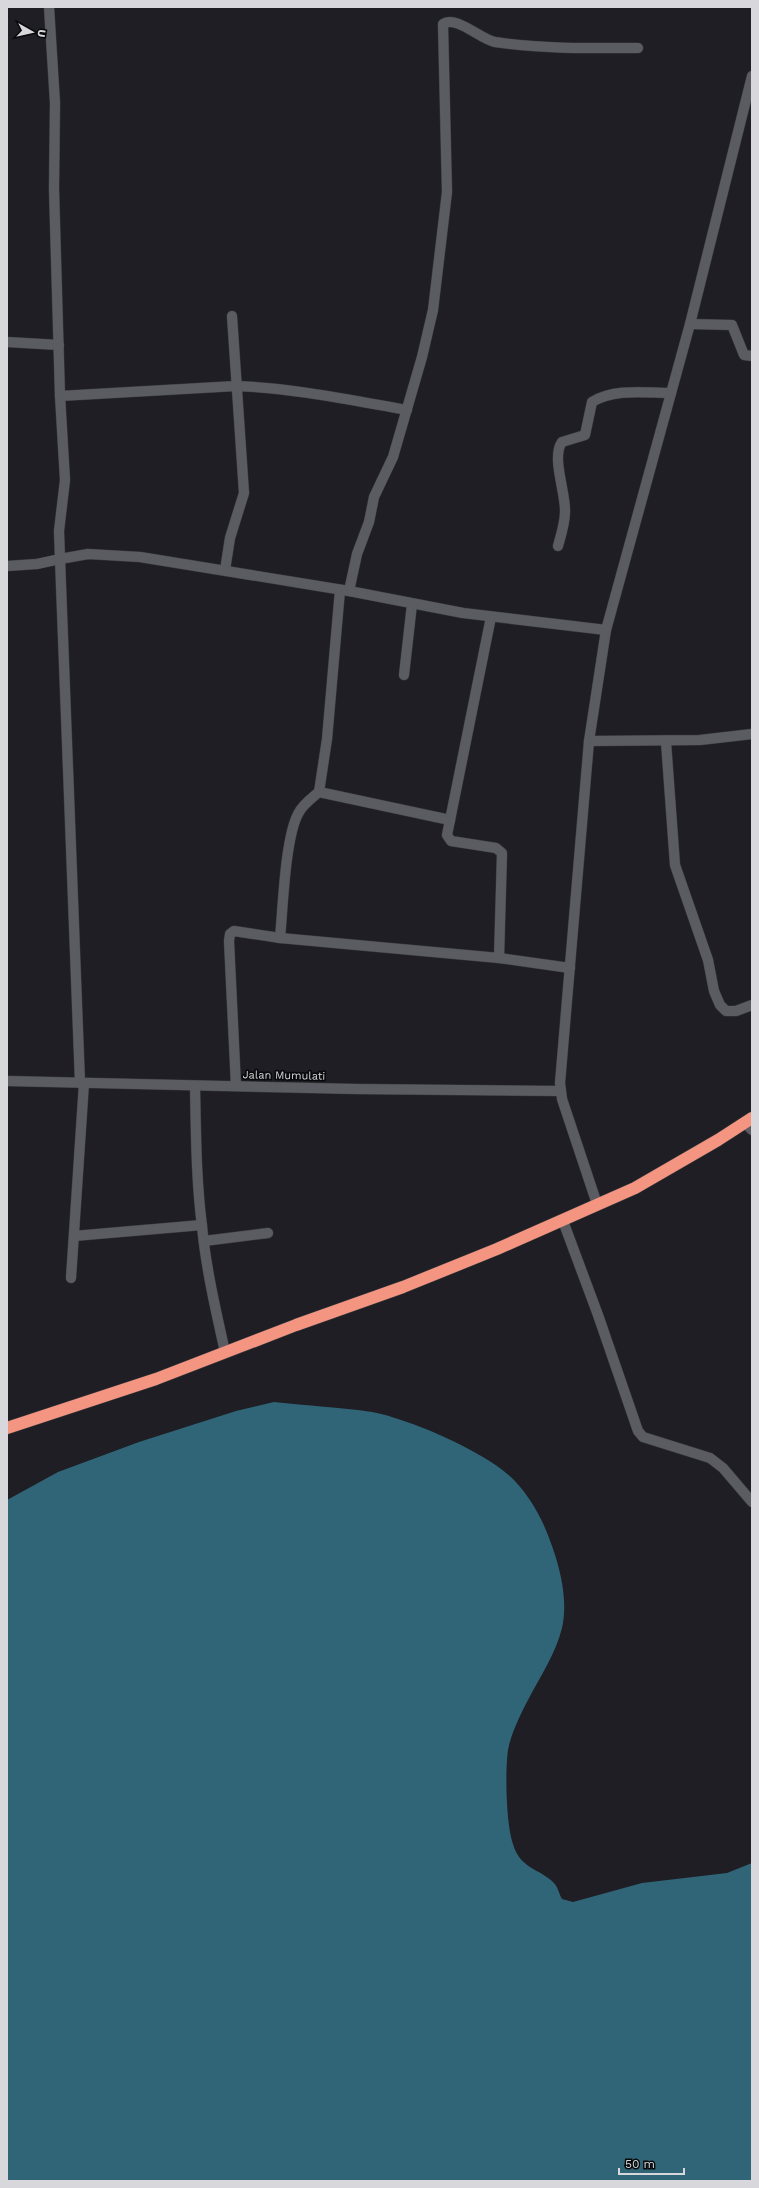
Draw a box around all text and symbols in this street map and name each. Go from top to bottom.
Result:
north arrow [12,12,52,52]
text: U [34,29,48,38]
street label: Jalan Mumulati [243,1068,326,1083]
scale bar [619,2150,684,2176]
text: 50 m [625,2157,655,2171]

